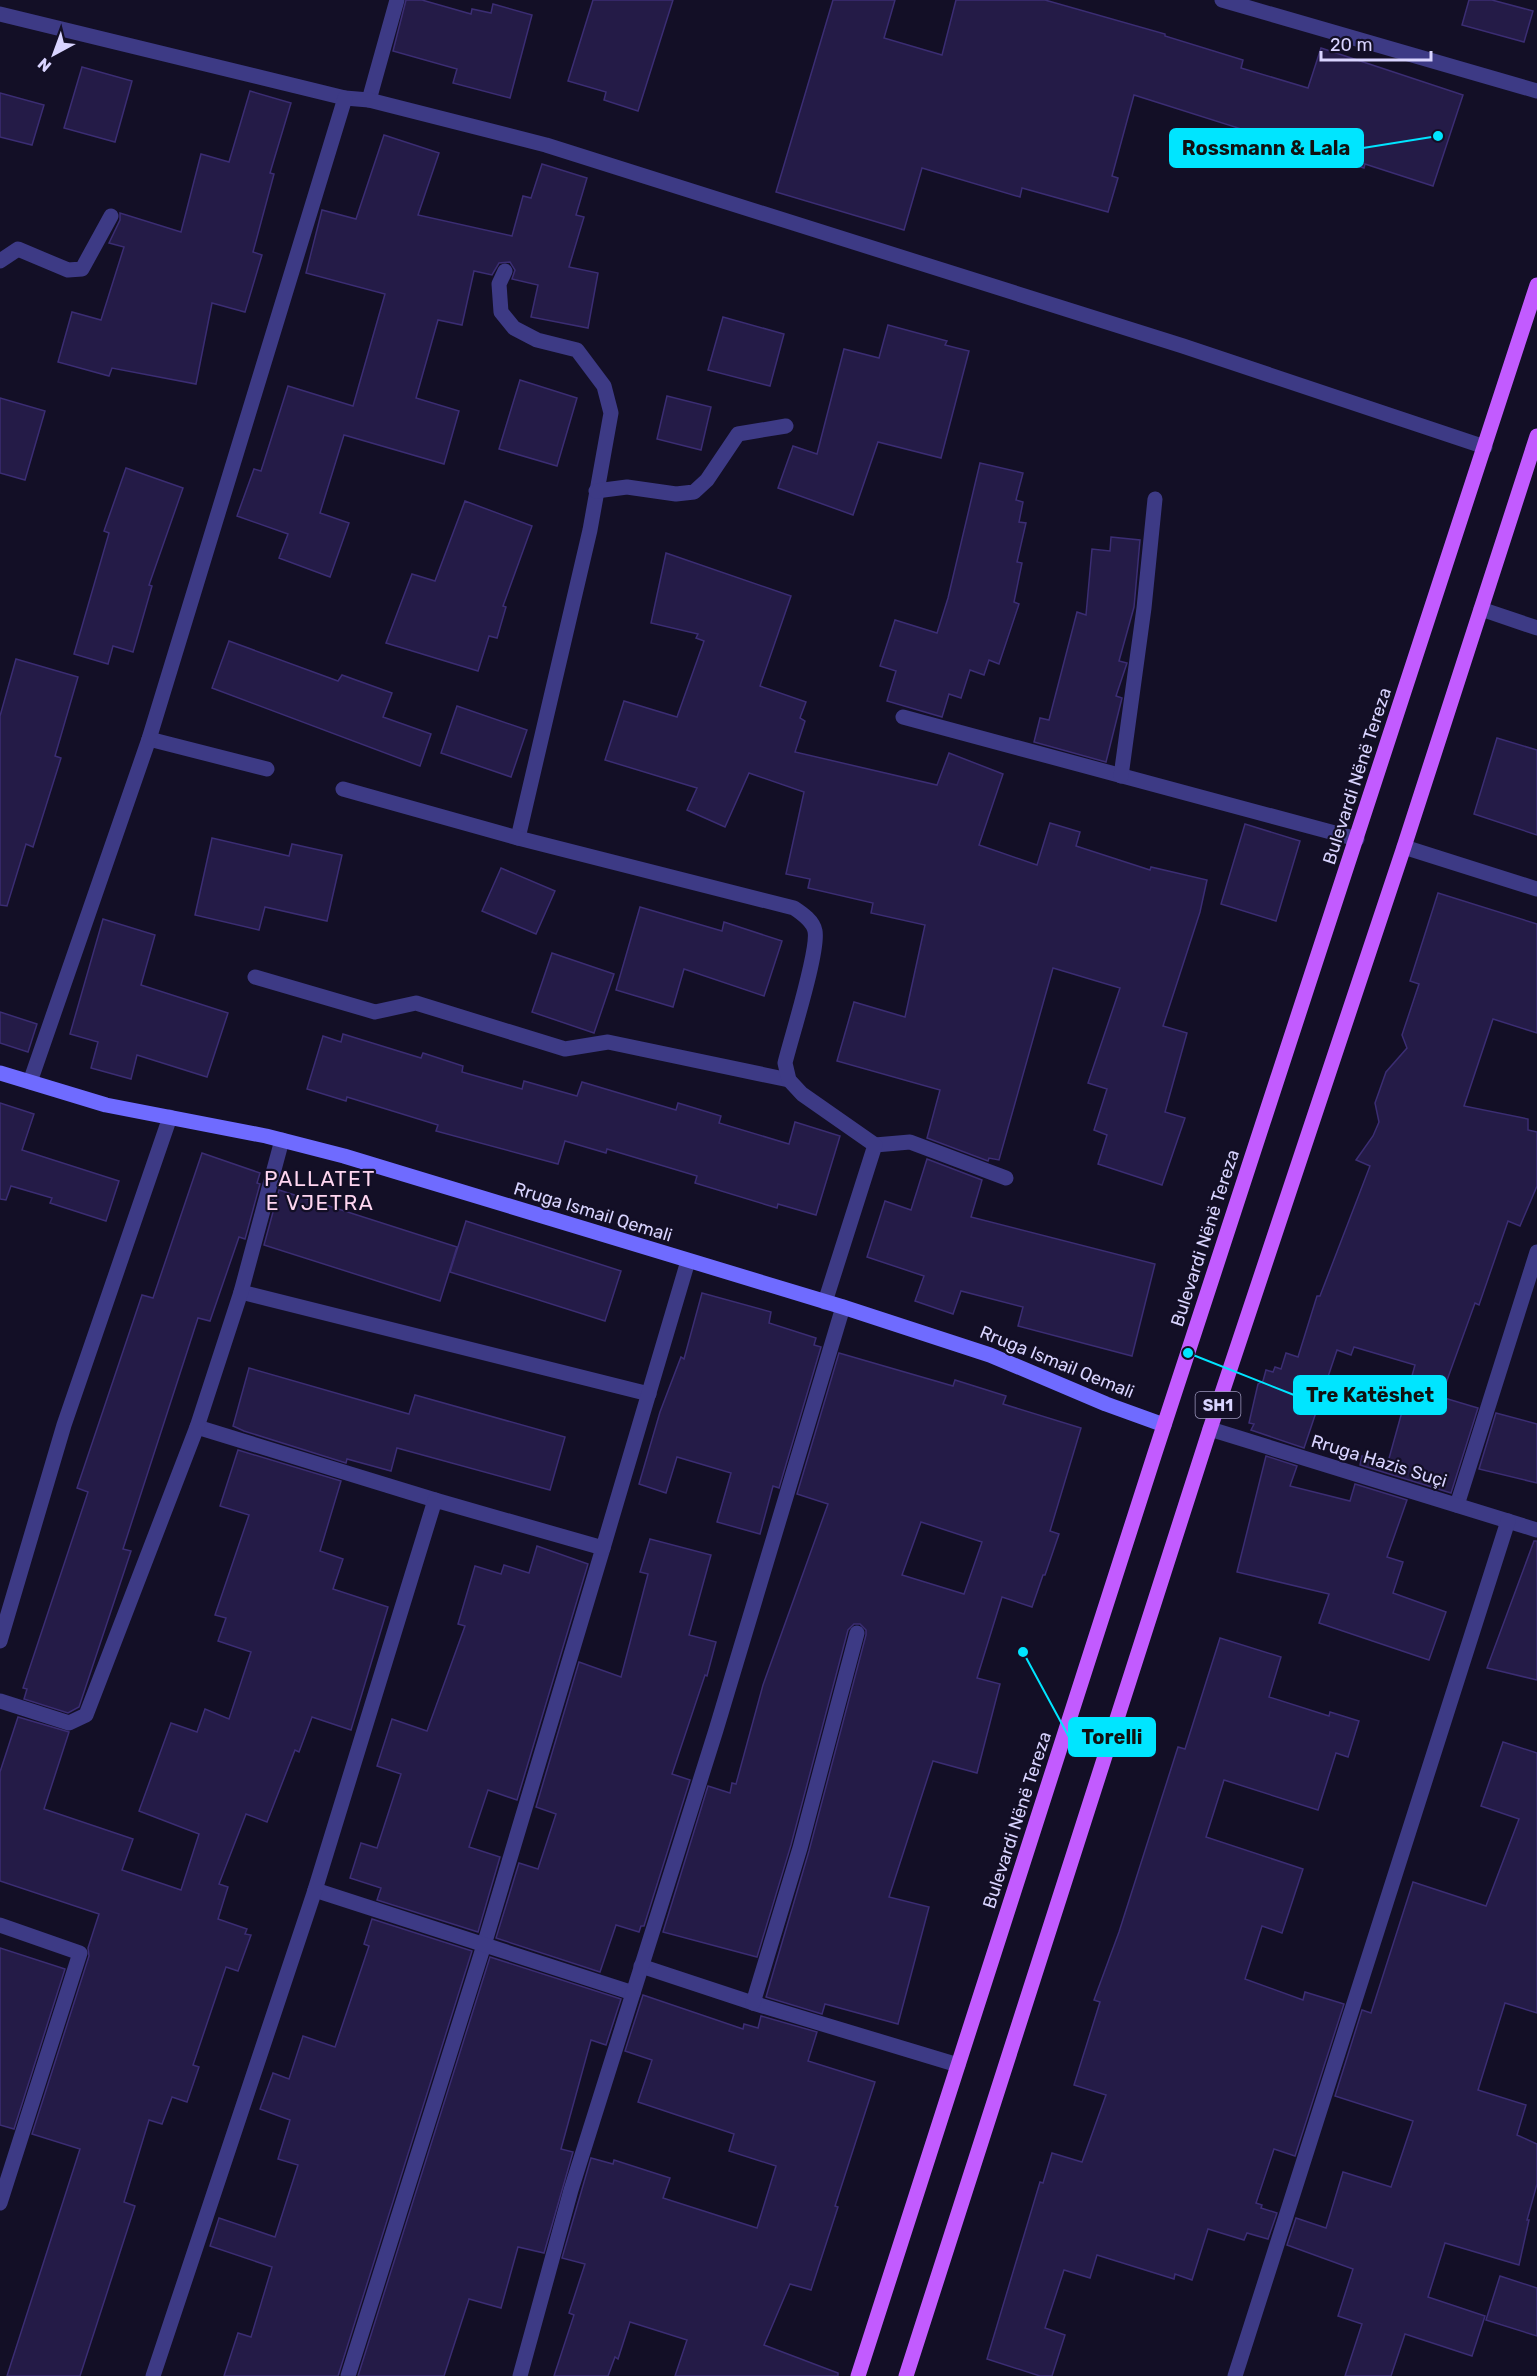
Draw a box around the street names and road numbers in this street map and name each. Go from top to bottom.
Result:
street label: Bulevardi Nënë Tereza [1318,685,1396,867]
street label: Bulevardi Nënë Tereza [1166,1147,1244,1329]
street label: Rruga Ismail Qemali [511,1177,675,1247]
street label: Rruga Ismail Qemali [977,1321,1137,1403]
road number: SH1 [1196,1392,1240,1418]
street label: Rruga Hazis Suçi [1308,1430,1450,1492]
street label: Bulevardi Nënë Tereza [978,1729,1056,1911]

